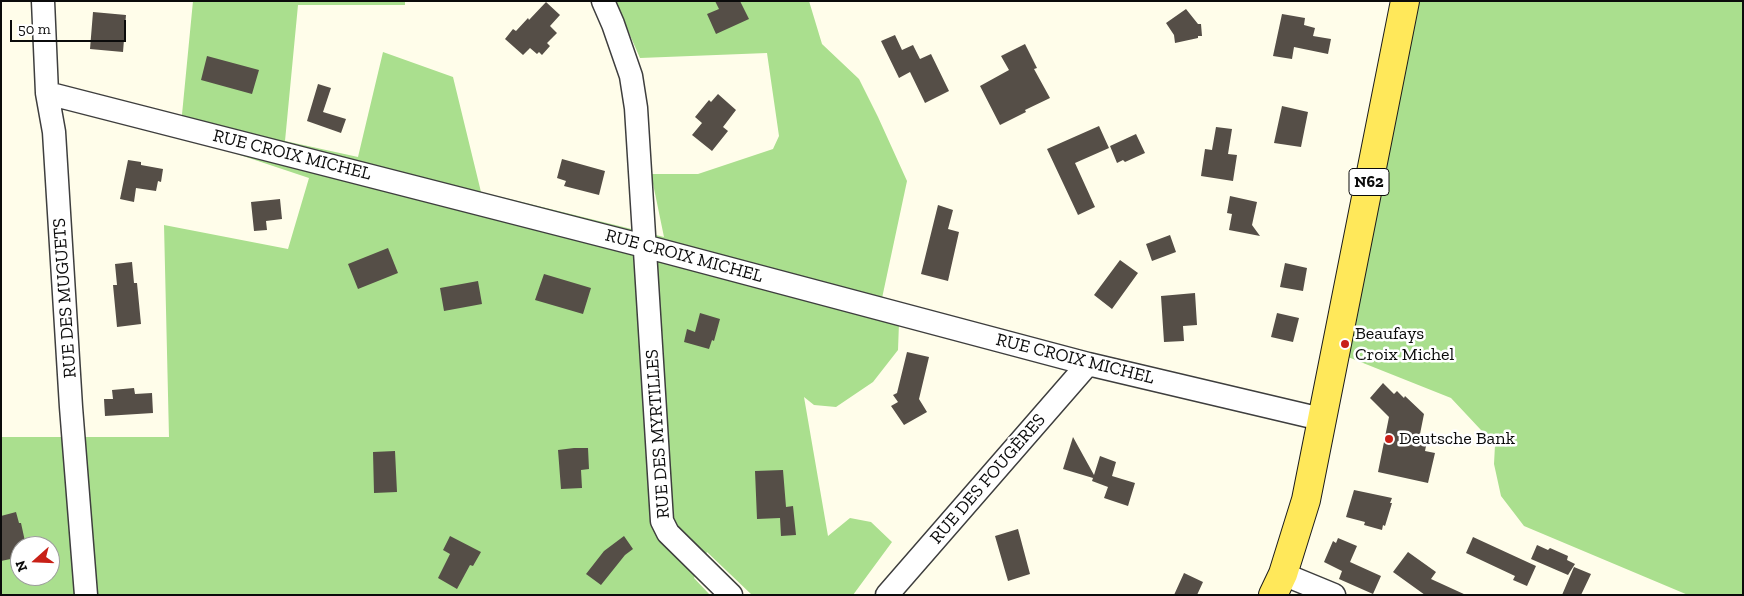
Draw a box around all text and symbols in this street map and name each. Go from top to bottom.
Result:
scale bar [12,10,129,42]
text: 50 m [18,20,51,38]
street label: RUE CROIX MICHEL [211,125,373,185]
road number: N62 [1349,168,1389,196]
street label: RUE DES MUGUETS [49,217,81,379]
street label: RUE CROIX MICHEL [603,225,765,287]
place label: Beaufays Croix Michel [1355,323,1454,366]
street label: RUE CROIX MICHEL [994,329,1156,389]
marker: Beaufays Croix Michel [1339,338,1351,350]
street label: RUE DES MYRTILLES [641,349,675,519]
street label: RUE DES FOUGÈRES [926,410,1050,548]
place label: Deutsche Bank [1399,428,1515,450]
marker: Deutsche Bank [1383,433,1395,445]
north arrow [10,536,60,586]
text: N [12,558,31,574]

